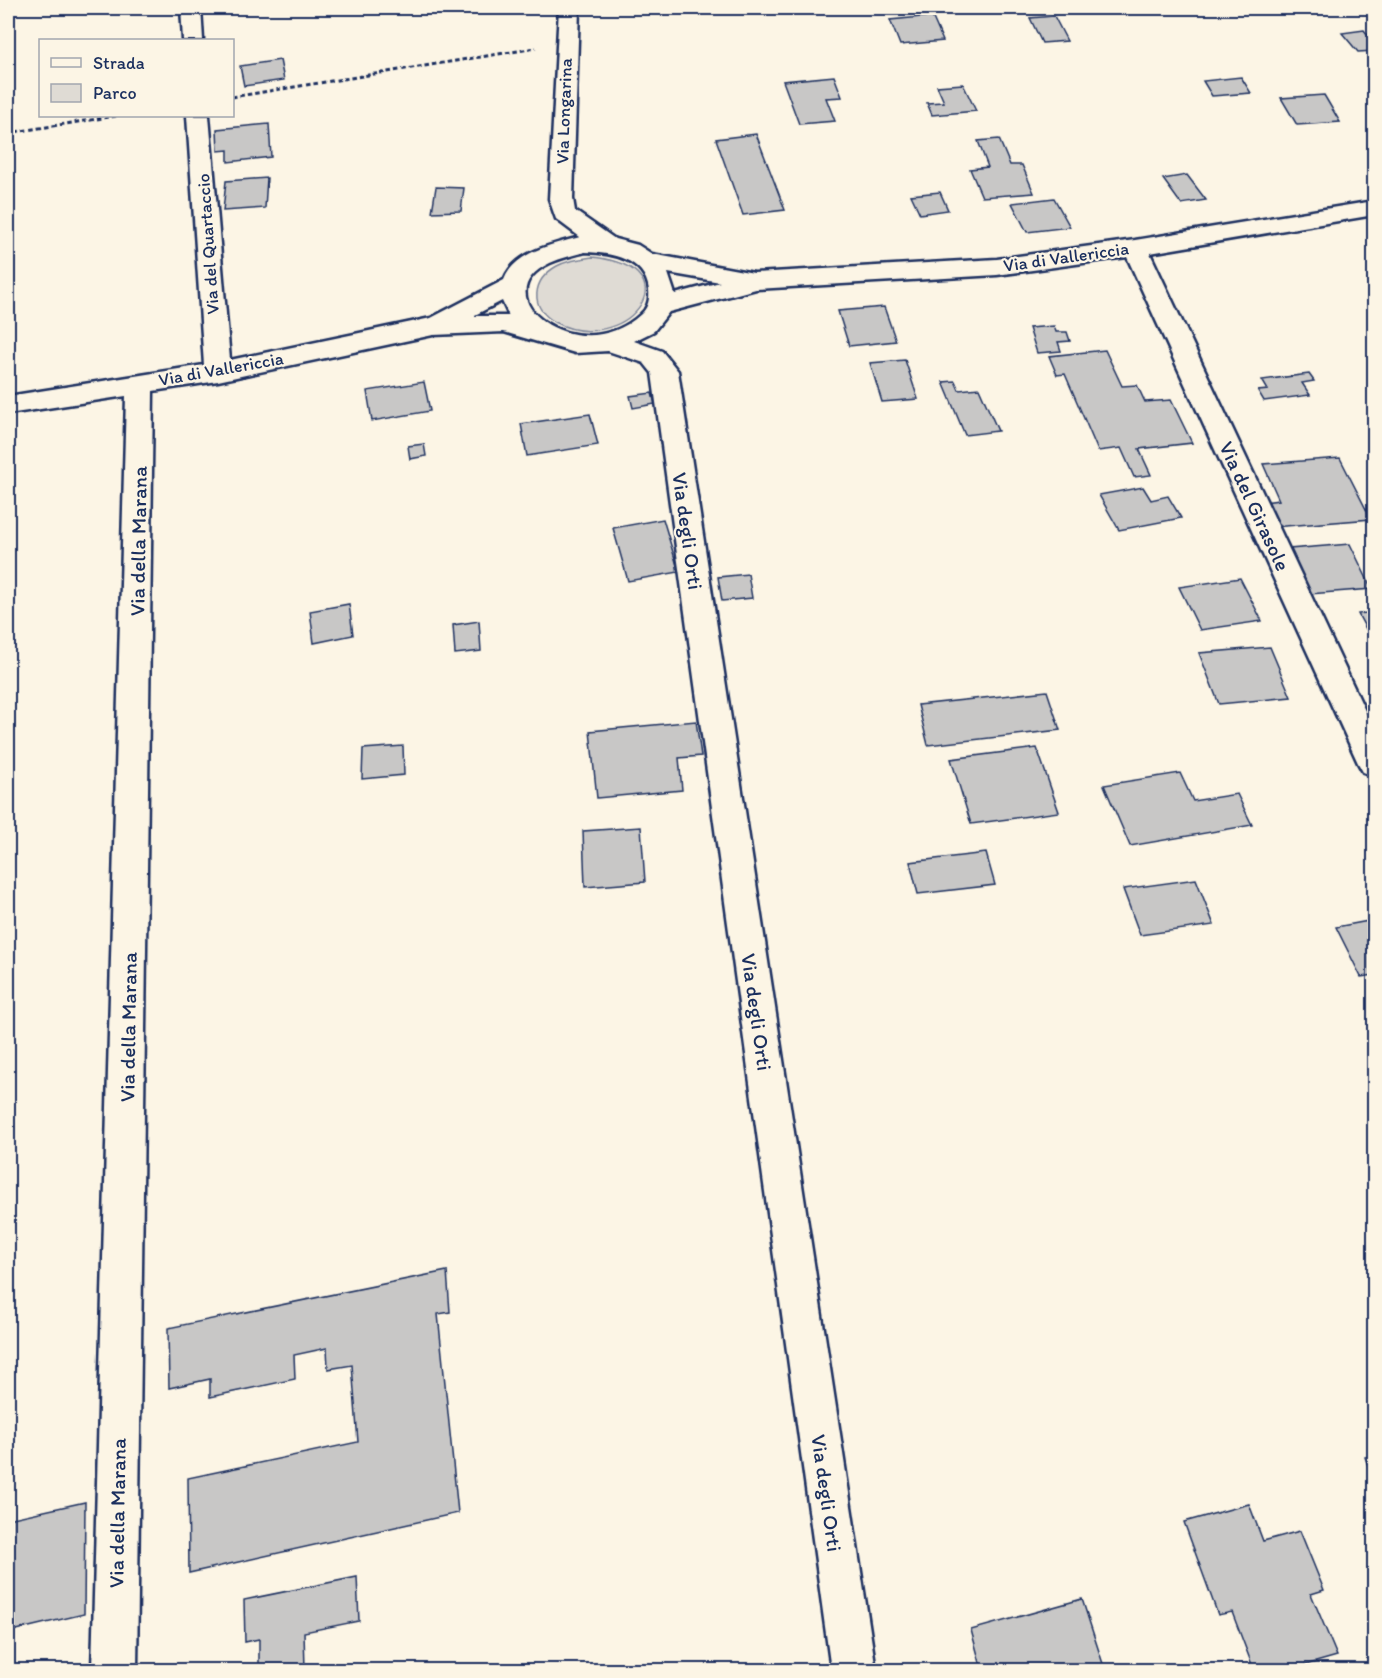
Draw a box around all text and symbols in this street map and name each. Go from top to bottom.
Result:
legend [39,39,234,117]
text: Strada [93,52,145,74]
street label: Via Longarina [551,57,577,165]
text: Parco [93,82,137,104]
street label: Via del Quartaccio [192,173,224,315]
street label: Via di Vallericcia [1002,237,1130,277]
street label: Via di Vallericcia [157,347,285,391]
street label: Via del Girasole [1214,437,1296,575]
street label: Via della Marana [124,466,152,616]
street label: Via degli Orti [667,471,709,591]
street label: Via della Marana [114,952,142,1102]
street label: Via degli Orti [736,952,778,1072]
street label: Via degli Orti [806,1433,848,1553]
street label: Via della Marana [103,1438,131,1588]

